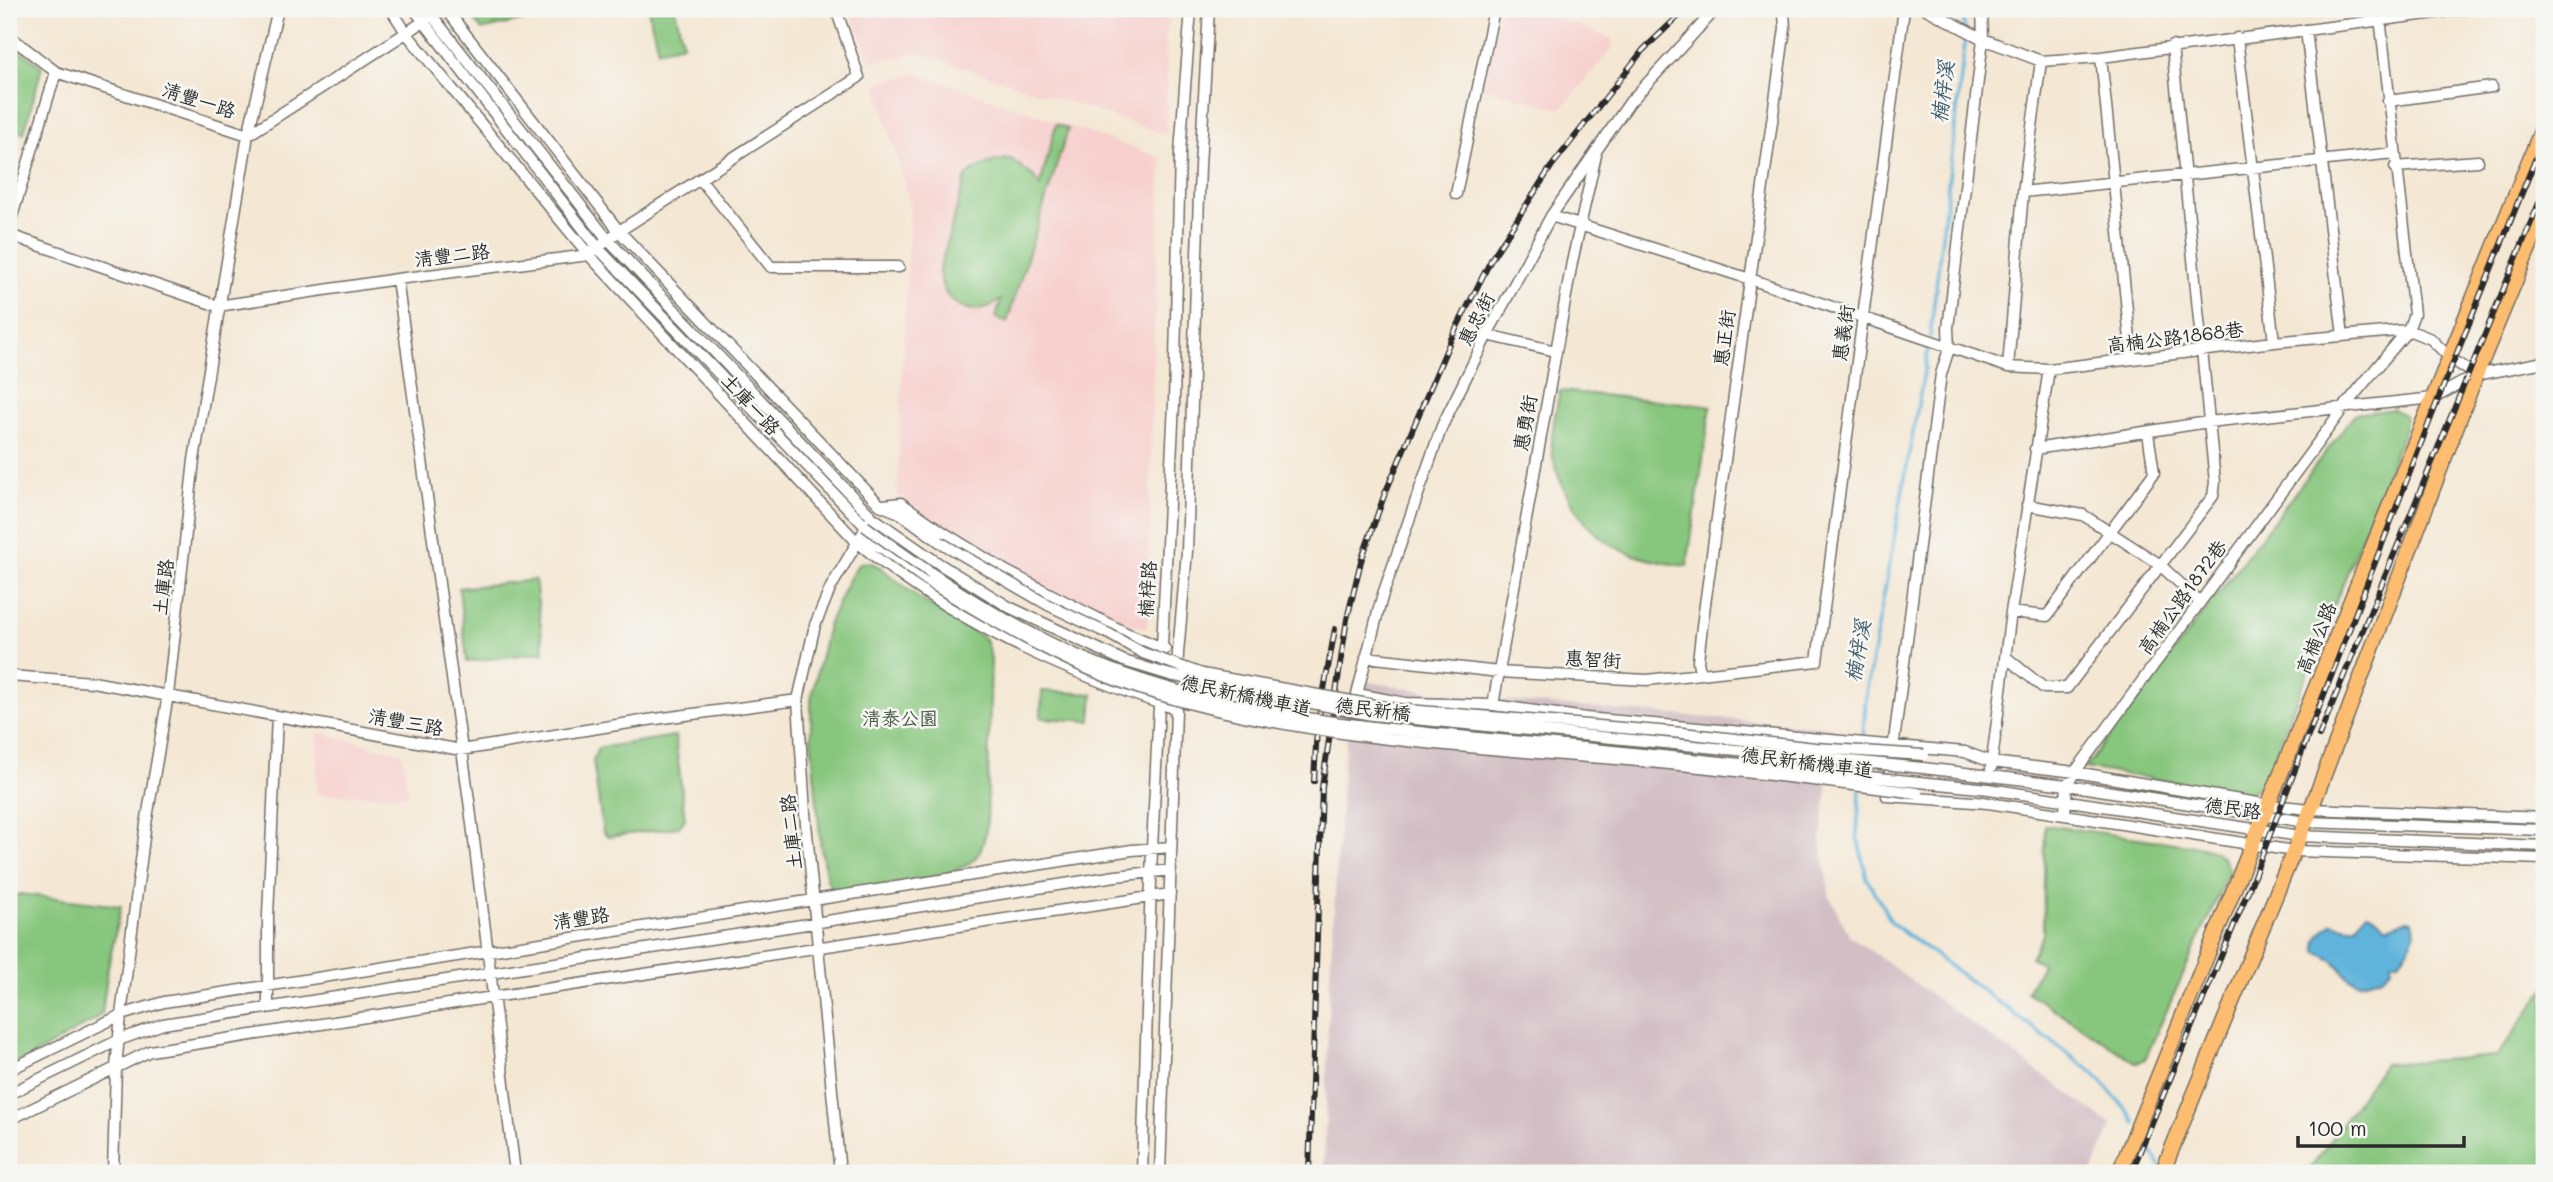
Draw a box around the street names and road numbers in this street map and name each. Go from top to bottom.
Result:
street label: 清豐一路 [159,76,239,123]
street label: 清豐二路 [413,237,491,272]
street label: 惠忠街 [1451,288,1500,350]
street label: 惠義街 [1826,303,1859,363]
street label: 惠正街 [1707,308,1740,368]
street label: 高楠公路1868巷 [2105,316,2245,357]
street label: 土庫一路 [716,367,786,440]
street label: 惠勇街 [1507,393,1542,453]
street label: 高楠公路1872巷 [2131,534,2232,659]
street label: 土庫路 [147,557,178,617]
street label: 楠梓路 [1132,560,1161,618]
street label: 高楠公路 [2290,598,2341,678]
street label: 惠智街 [1564,645,1622,672]
street label: 德民新橋機車道 [1178,668,1314,721]
street label: 德民新橋 [1334,691,1412,726]
street label: 清豐三路 [366,703,446,740]
street label: 德民新橋機車道 [1740,741,1875,782]
street label: 德民路 [2203,791,2263,824]
street label: 土庫二路 [774,793,807,871]
street label: 清豐路 [551,901,611,934]

